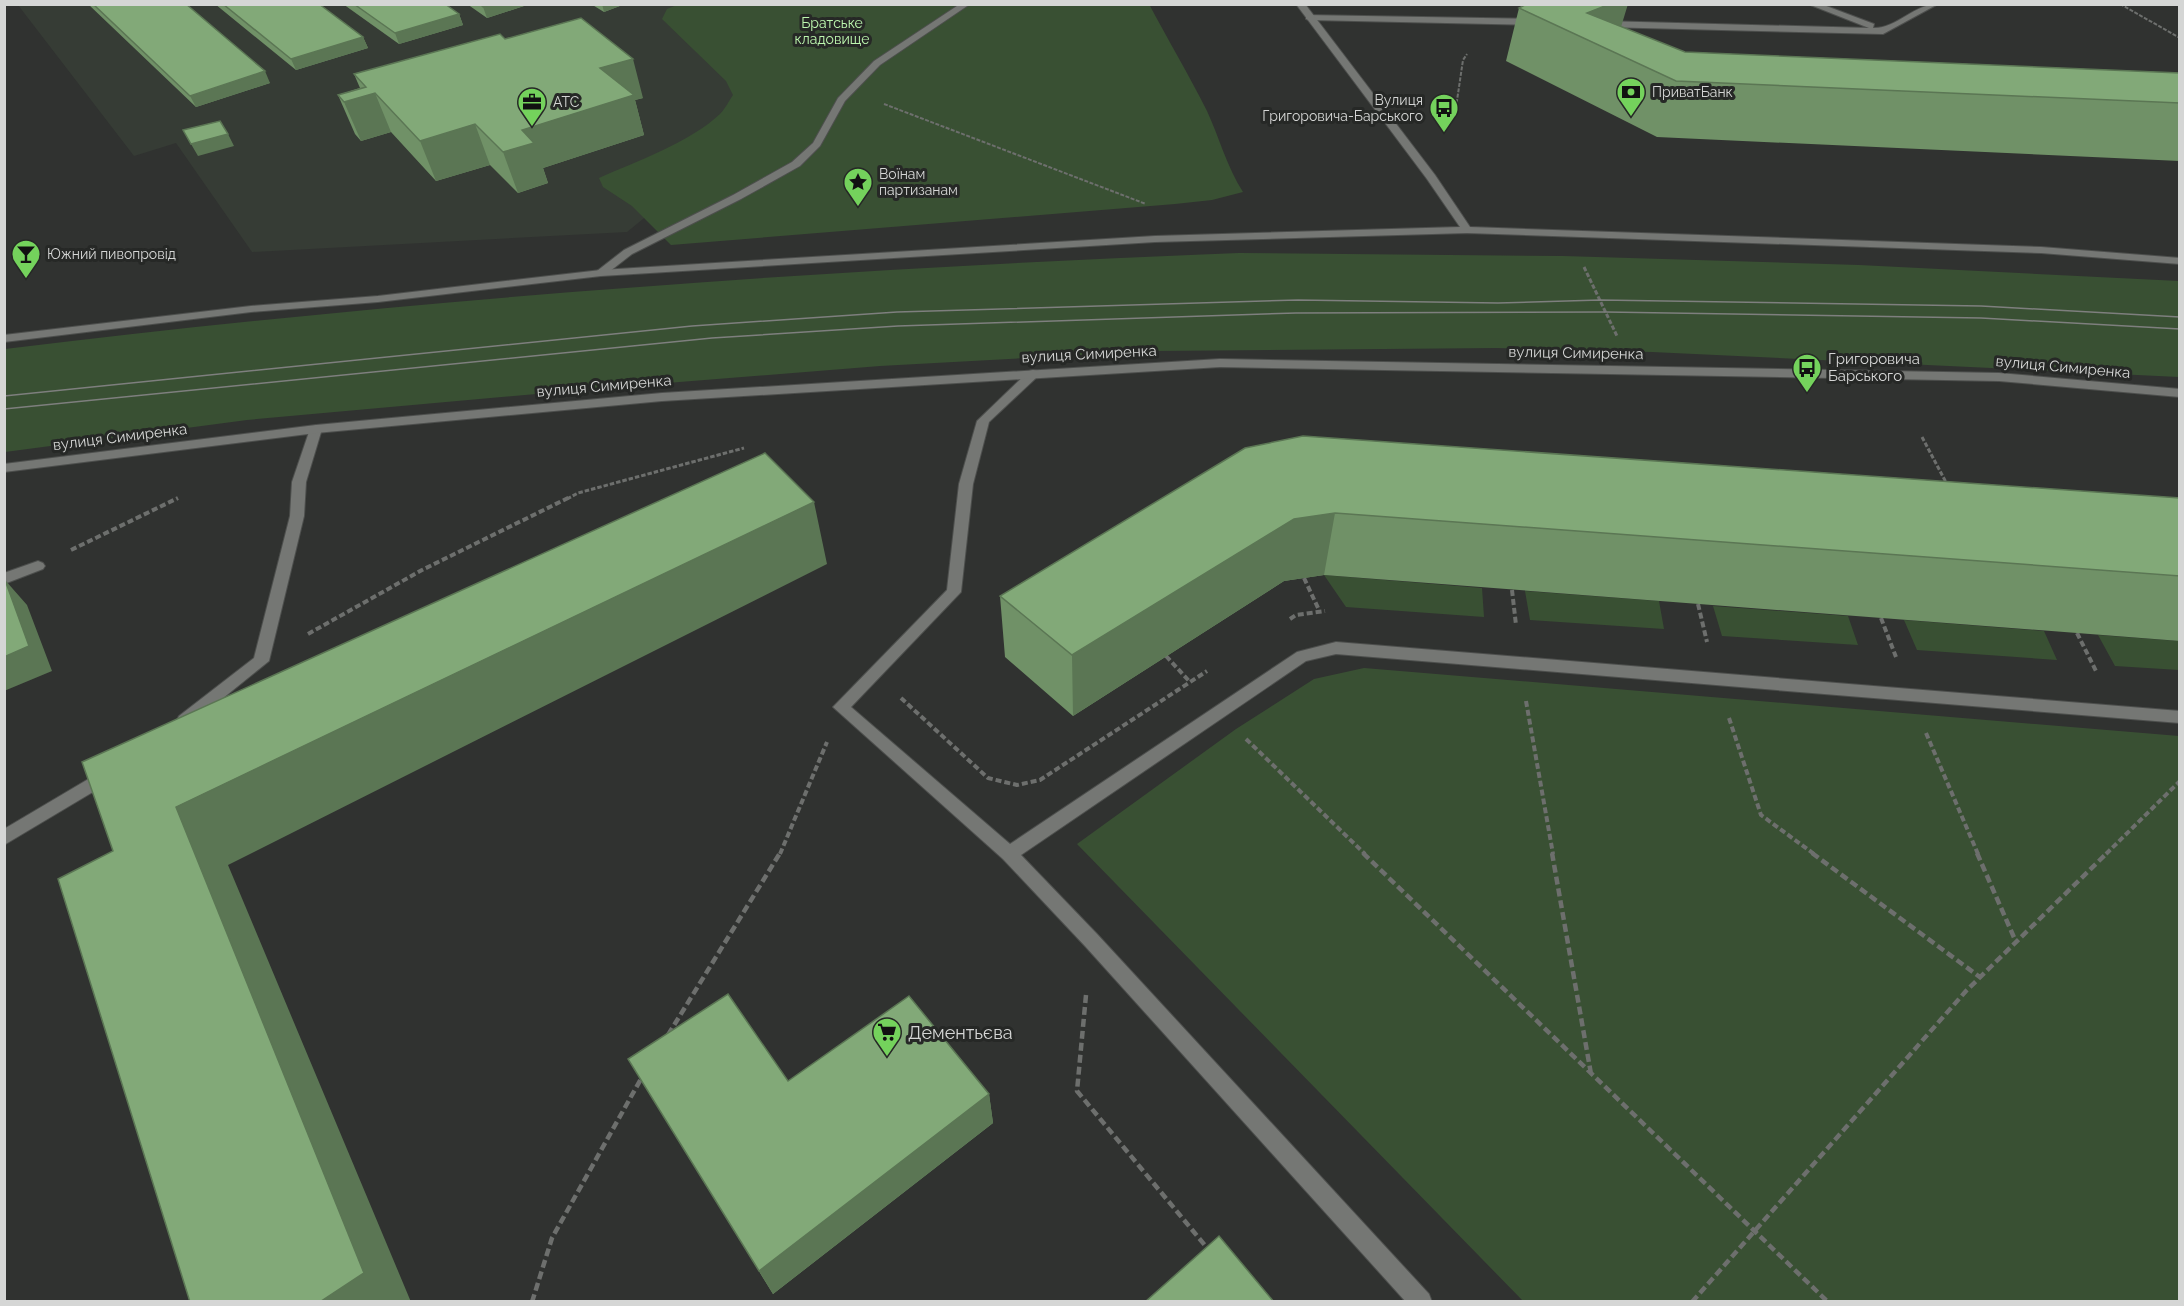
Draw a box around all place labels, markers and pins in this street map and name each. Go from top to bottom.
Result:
bank icon: ПриватБанк [1615,76,1647,118]
place label: ПриватБанк [1652,84,1733,100]
office icon: АТС [516,86,548,128]
place label: Вулиця Григоровича-Барського [1262,92,1423,124]
bus stop icon: Вулиця Григоровича-Барського [1428,92,1460,134]
place label: АТС [553,94,580,110]
place icon: Воїнам партизанам [842,166,874,208]
place label: Воїнам партизанам [879,166,958,198]
bar icon: Южний пивопровід [10,238,42,280]
place label: Южний пивопровід [47,246,176,262]
place label: Григоровича Барського [1828,350,1920,385]
bus stop icon: Григоровича Барського [1791,352,1823,394]
supermarket icon: Дементьєва [871,1016,903,1058]
place label: Дементьєва [908,1022,1013,1043]

